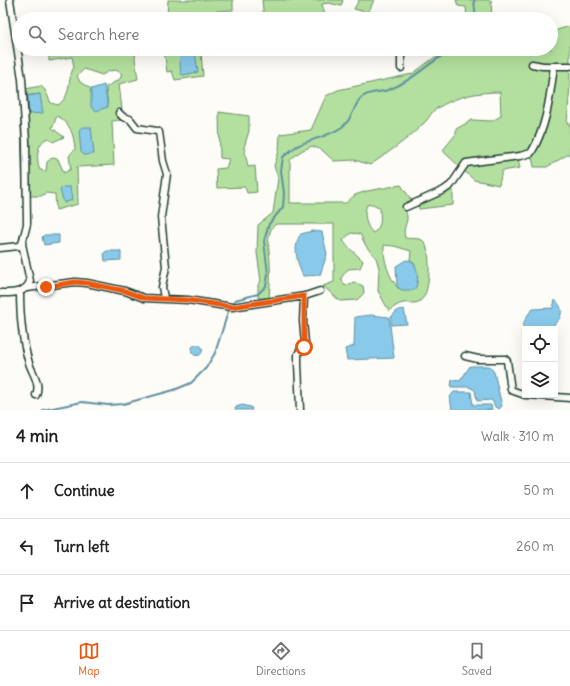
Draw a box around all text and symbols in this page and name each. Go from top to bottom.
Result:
search box [12,12,558,56]
icon: search [26,23,48,45]
text: Search here [58,25,139,44]
route end [37,278,55,296]
map controls [522,326,558,398]
button: locate [522,326,558,362]
route start [295,338,313,356]
button: layers [522,362,558,398]
text: 4 min [16,425,58,447]
text: Walk · 310 m [481,428,554,445]
icon: ahead [16,480,38,502]
text: Continue [54,481,115,500]
text: 50 m [523,482,554,499]
icon: left [16,536,38,558]
text: Turn left [54,537,109,556]
text: 260 m [516,538,554,555]
icon: arrive [16,592,38,614]
text: Arrive at destination [54,593,190,612]
tab: Map [78,640,100,678]
tab: Directions [256,640,306,678]
tab: Saved [462,640,492,678]

